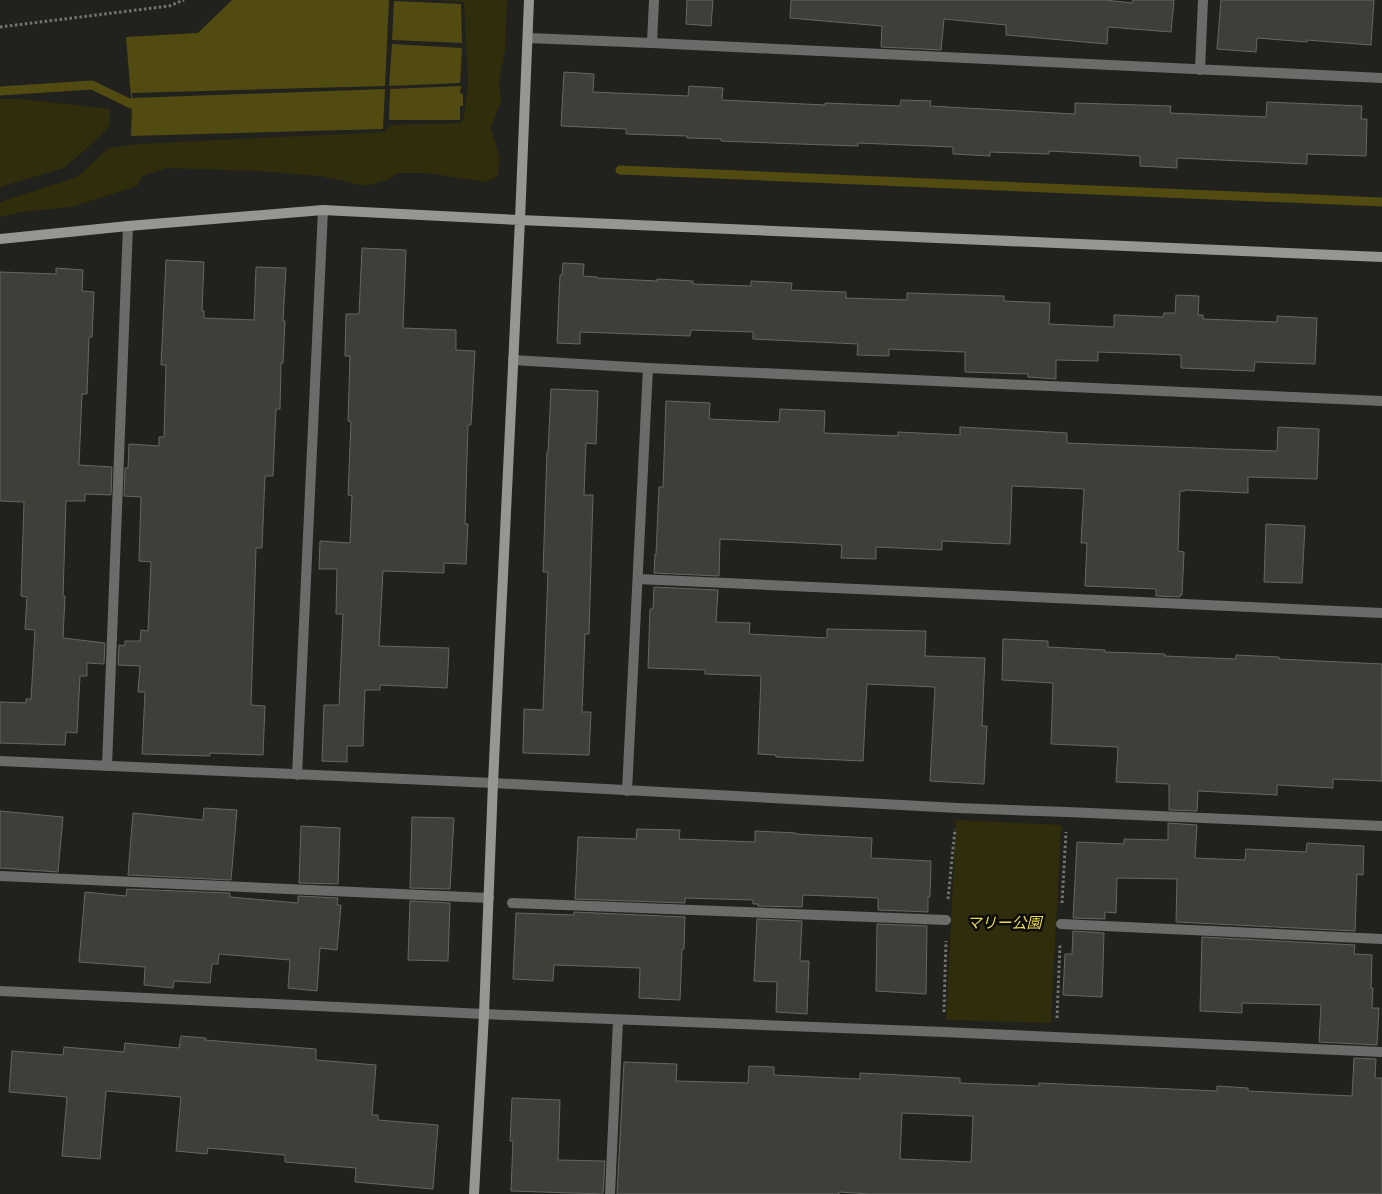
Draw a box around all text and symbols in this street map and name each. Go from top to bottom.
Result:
park label: マリー公園 [966,912,1043,932]

